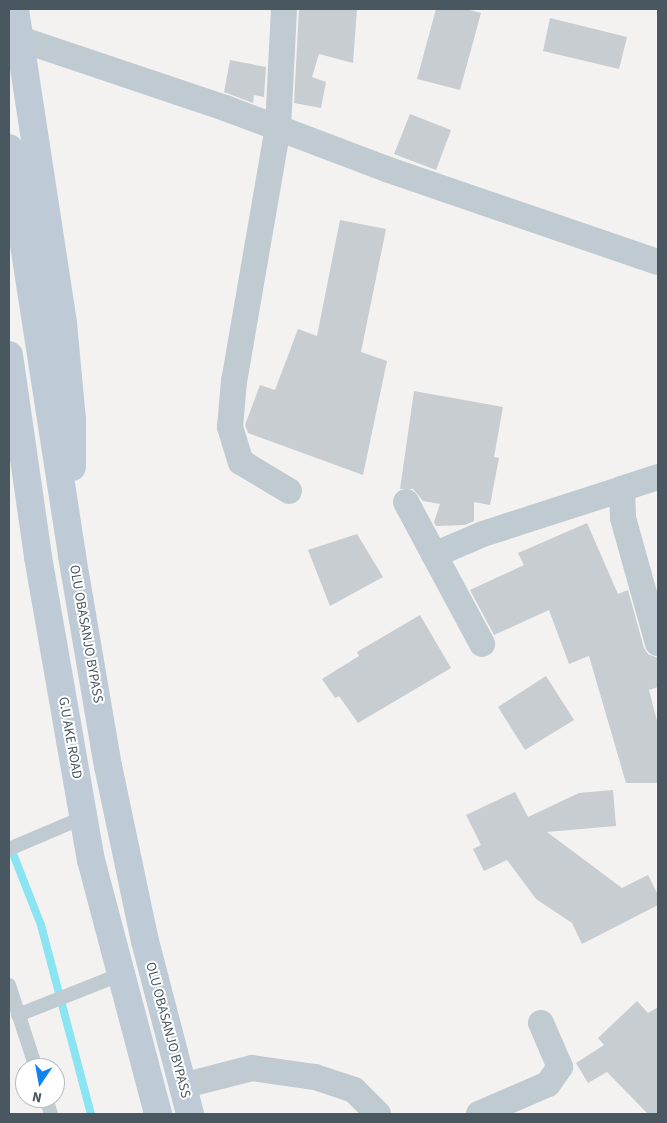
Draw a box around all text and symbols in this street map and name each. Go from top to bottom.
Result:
street label: OLU OBASANJO BYPASS [66,564,106,704]
street label: G.U AKE ROAD [55,696,85,780]
street label: OLU OBASANJO BYPASS [142,960,194,1100]
north arrow [15,1058,65,1108]
text: N [30,1086,44,1107]

